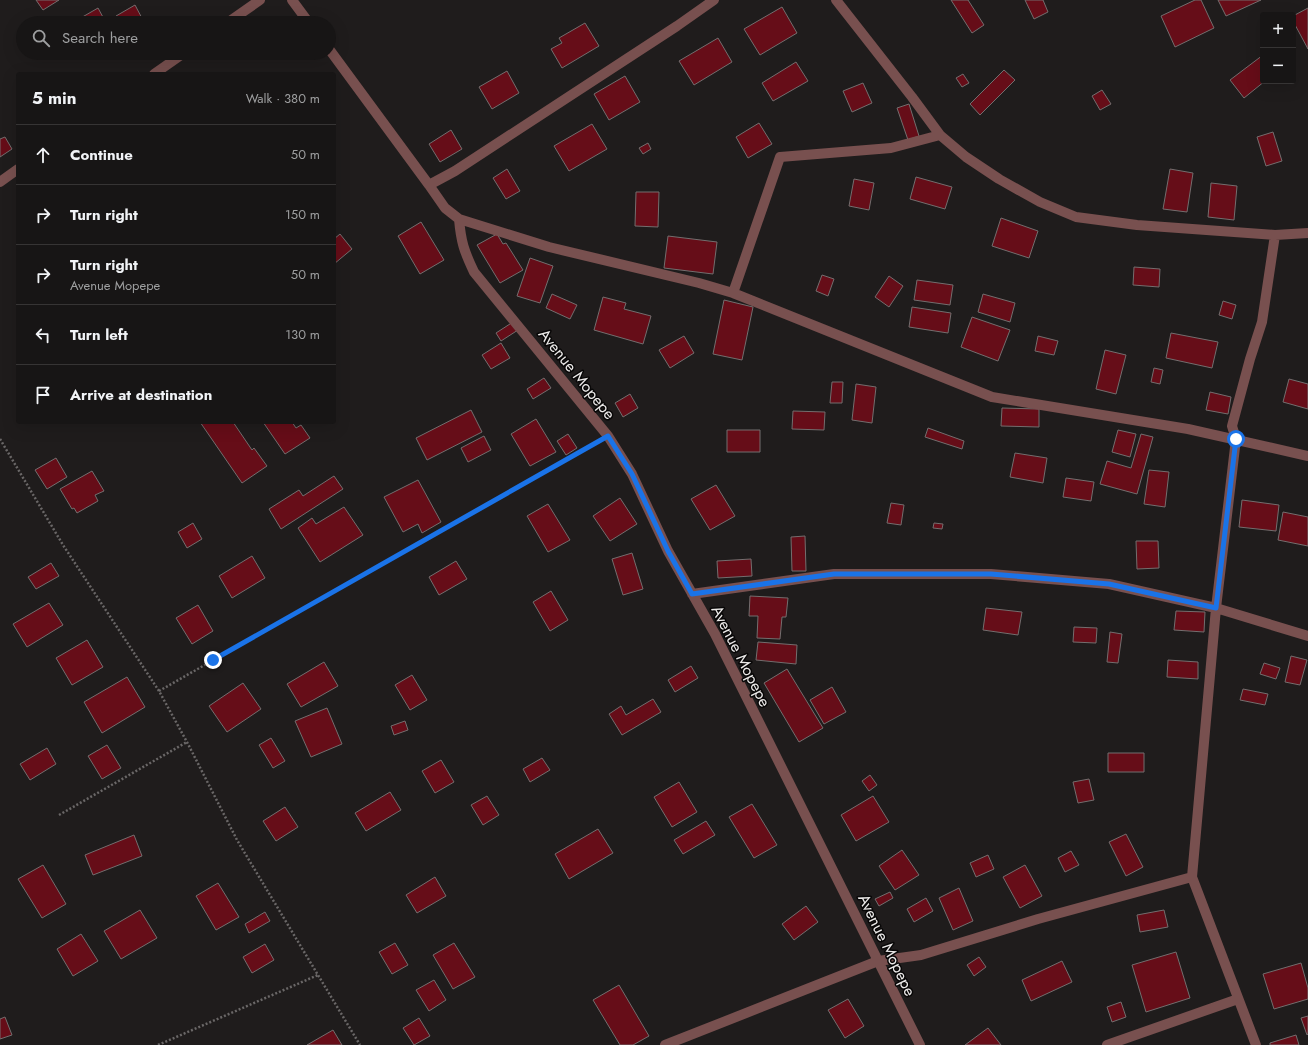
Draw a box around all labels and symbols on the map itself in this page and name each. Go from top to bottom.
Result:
street label: Avenue Mopepe [533,324,621,424]
route start [1227,430,1245,448]
street label: Avenue Mopepe [706,601,776,711]
route end [204,651,222,669]
street label: Avenue Mopepe [852,890,922,1000]

